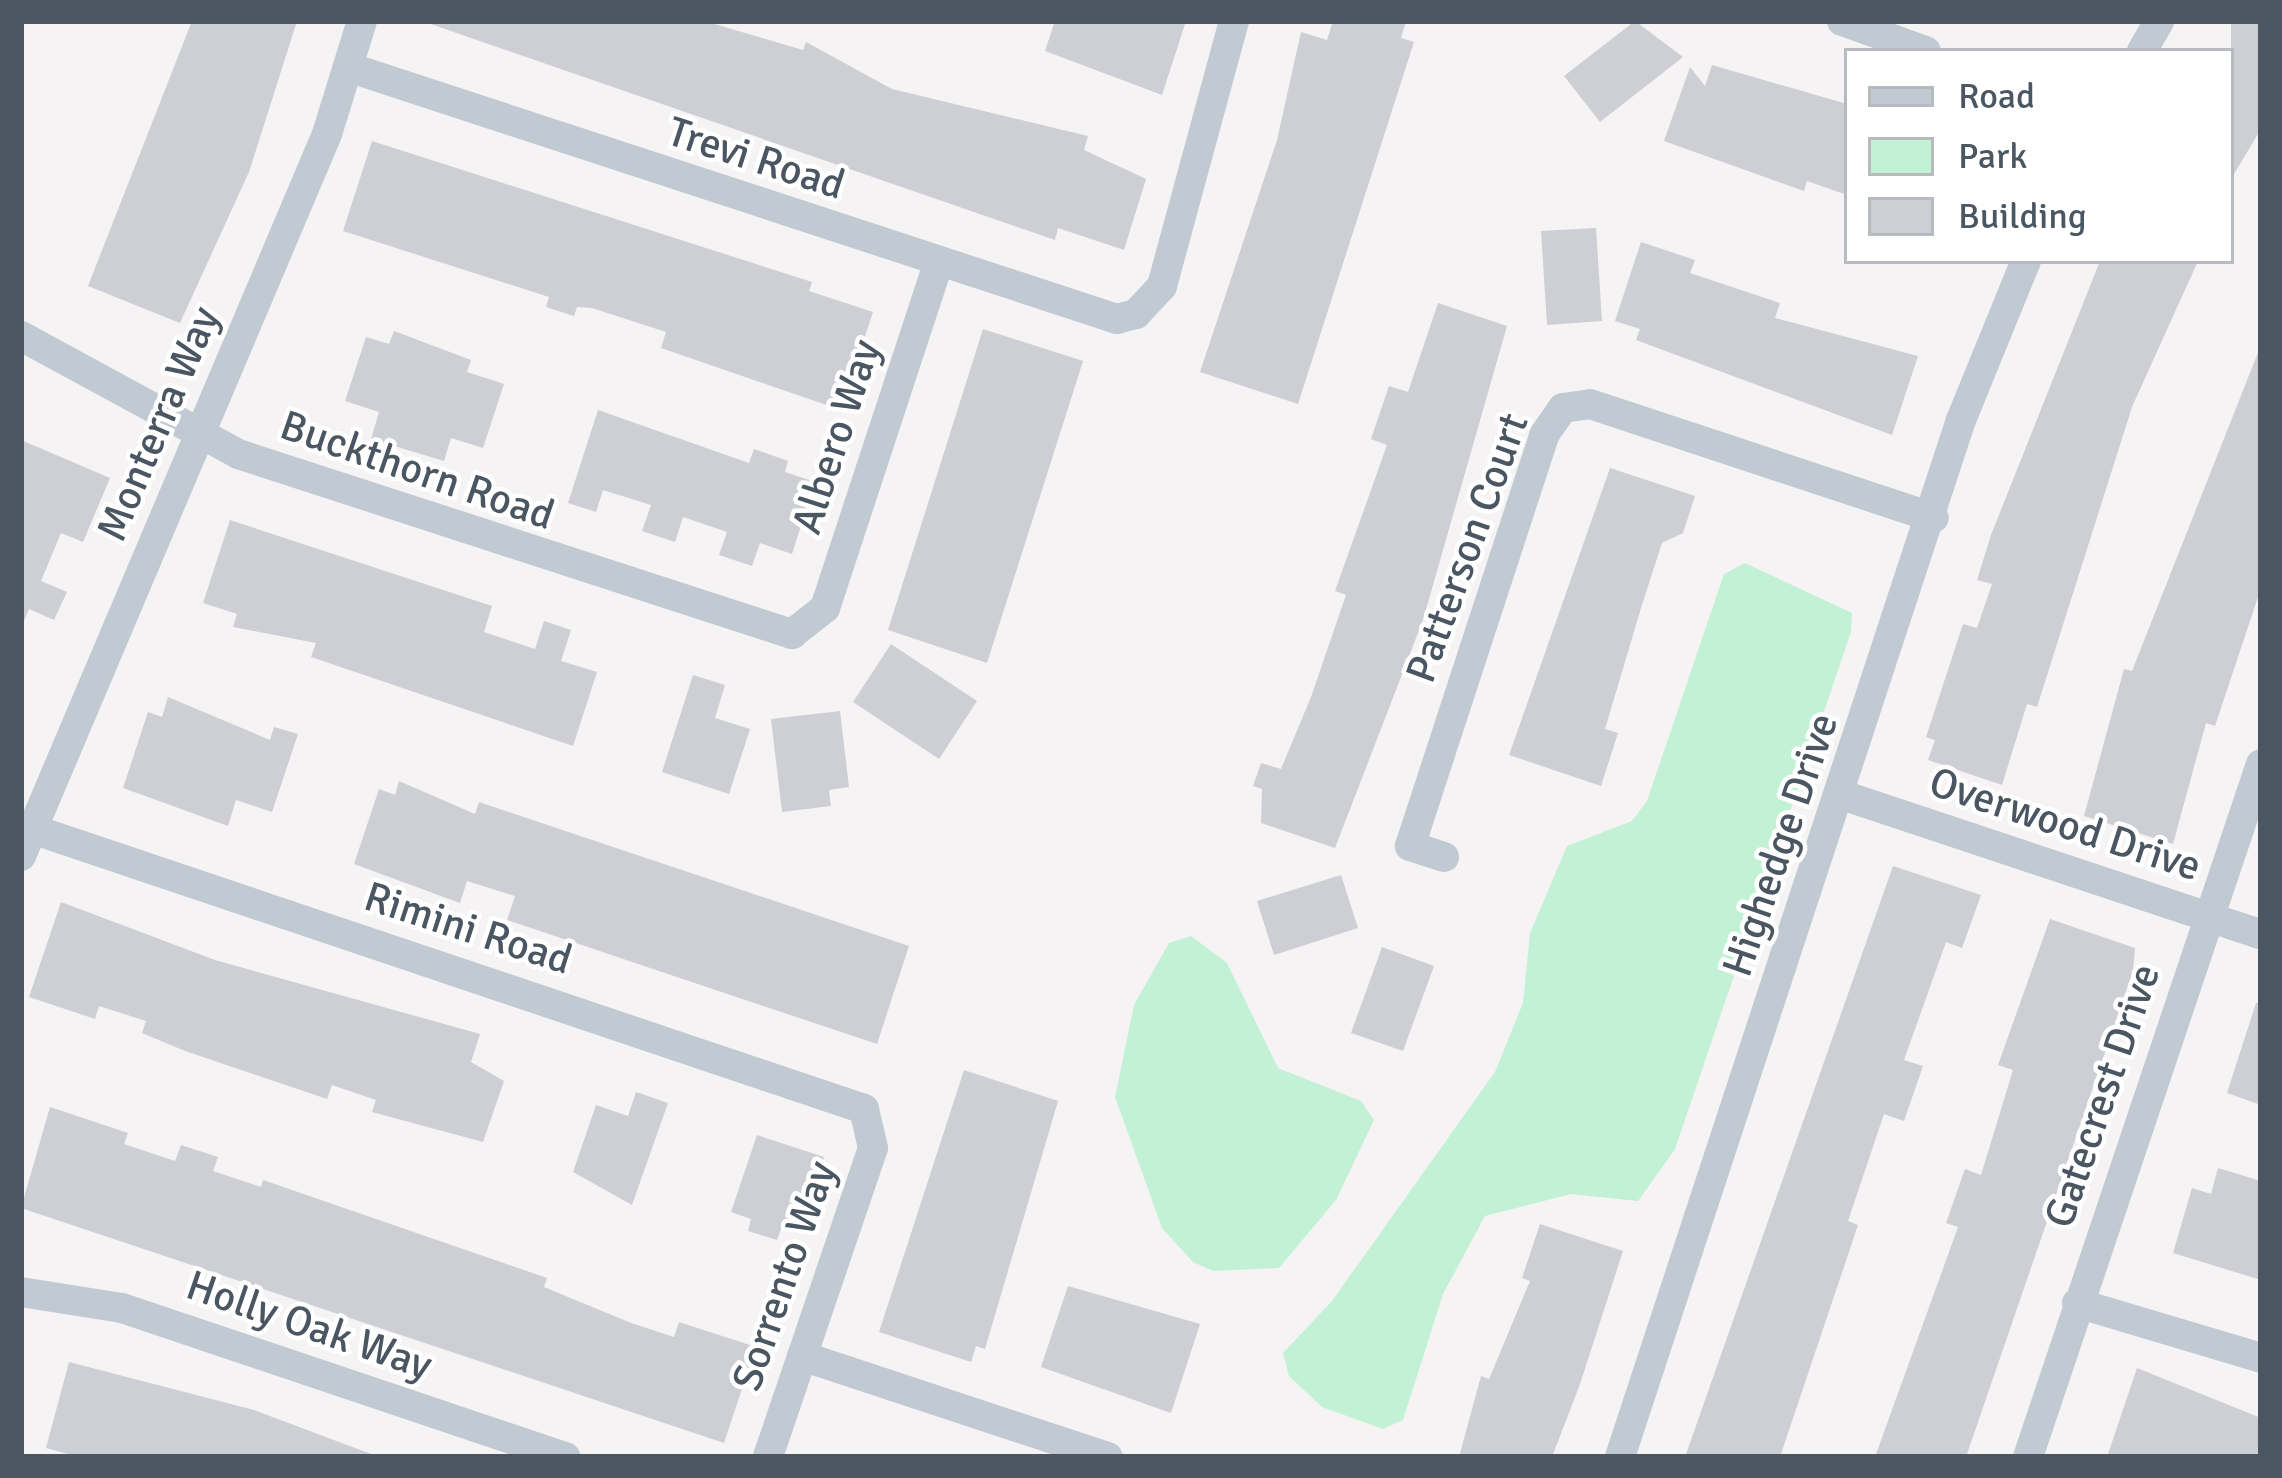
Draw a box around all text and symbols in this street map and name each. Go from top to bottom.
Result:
legend [1844,48,2234,264]
text: Road [1958,74,2035,119]
street label: Trevi Road [661,107,851,211]
text: Park [1958,134,2027,179]
text: Building [1958,194,2087,239]
street label: Monterra Way [87,299,231,549]
street label: Albero Way [782,334,892,540]
street label: Buckthorn Road [274,401,560,541]
street label: Patterson Court [1396,407,1540,689]
street label: Highedge Drive [1713,707,1849,983]
street label: Overwood Drive [1923,757,2207,893]
street label: Rimini Road [358,872,578,986]
street label: Gatecrest Drive [2034,958,2172,1234]
street label: Sorrento Way [722,1155,848,1397]
street label: Holly Oak Way [180,1261,438,1391]

